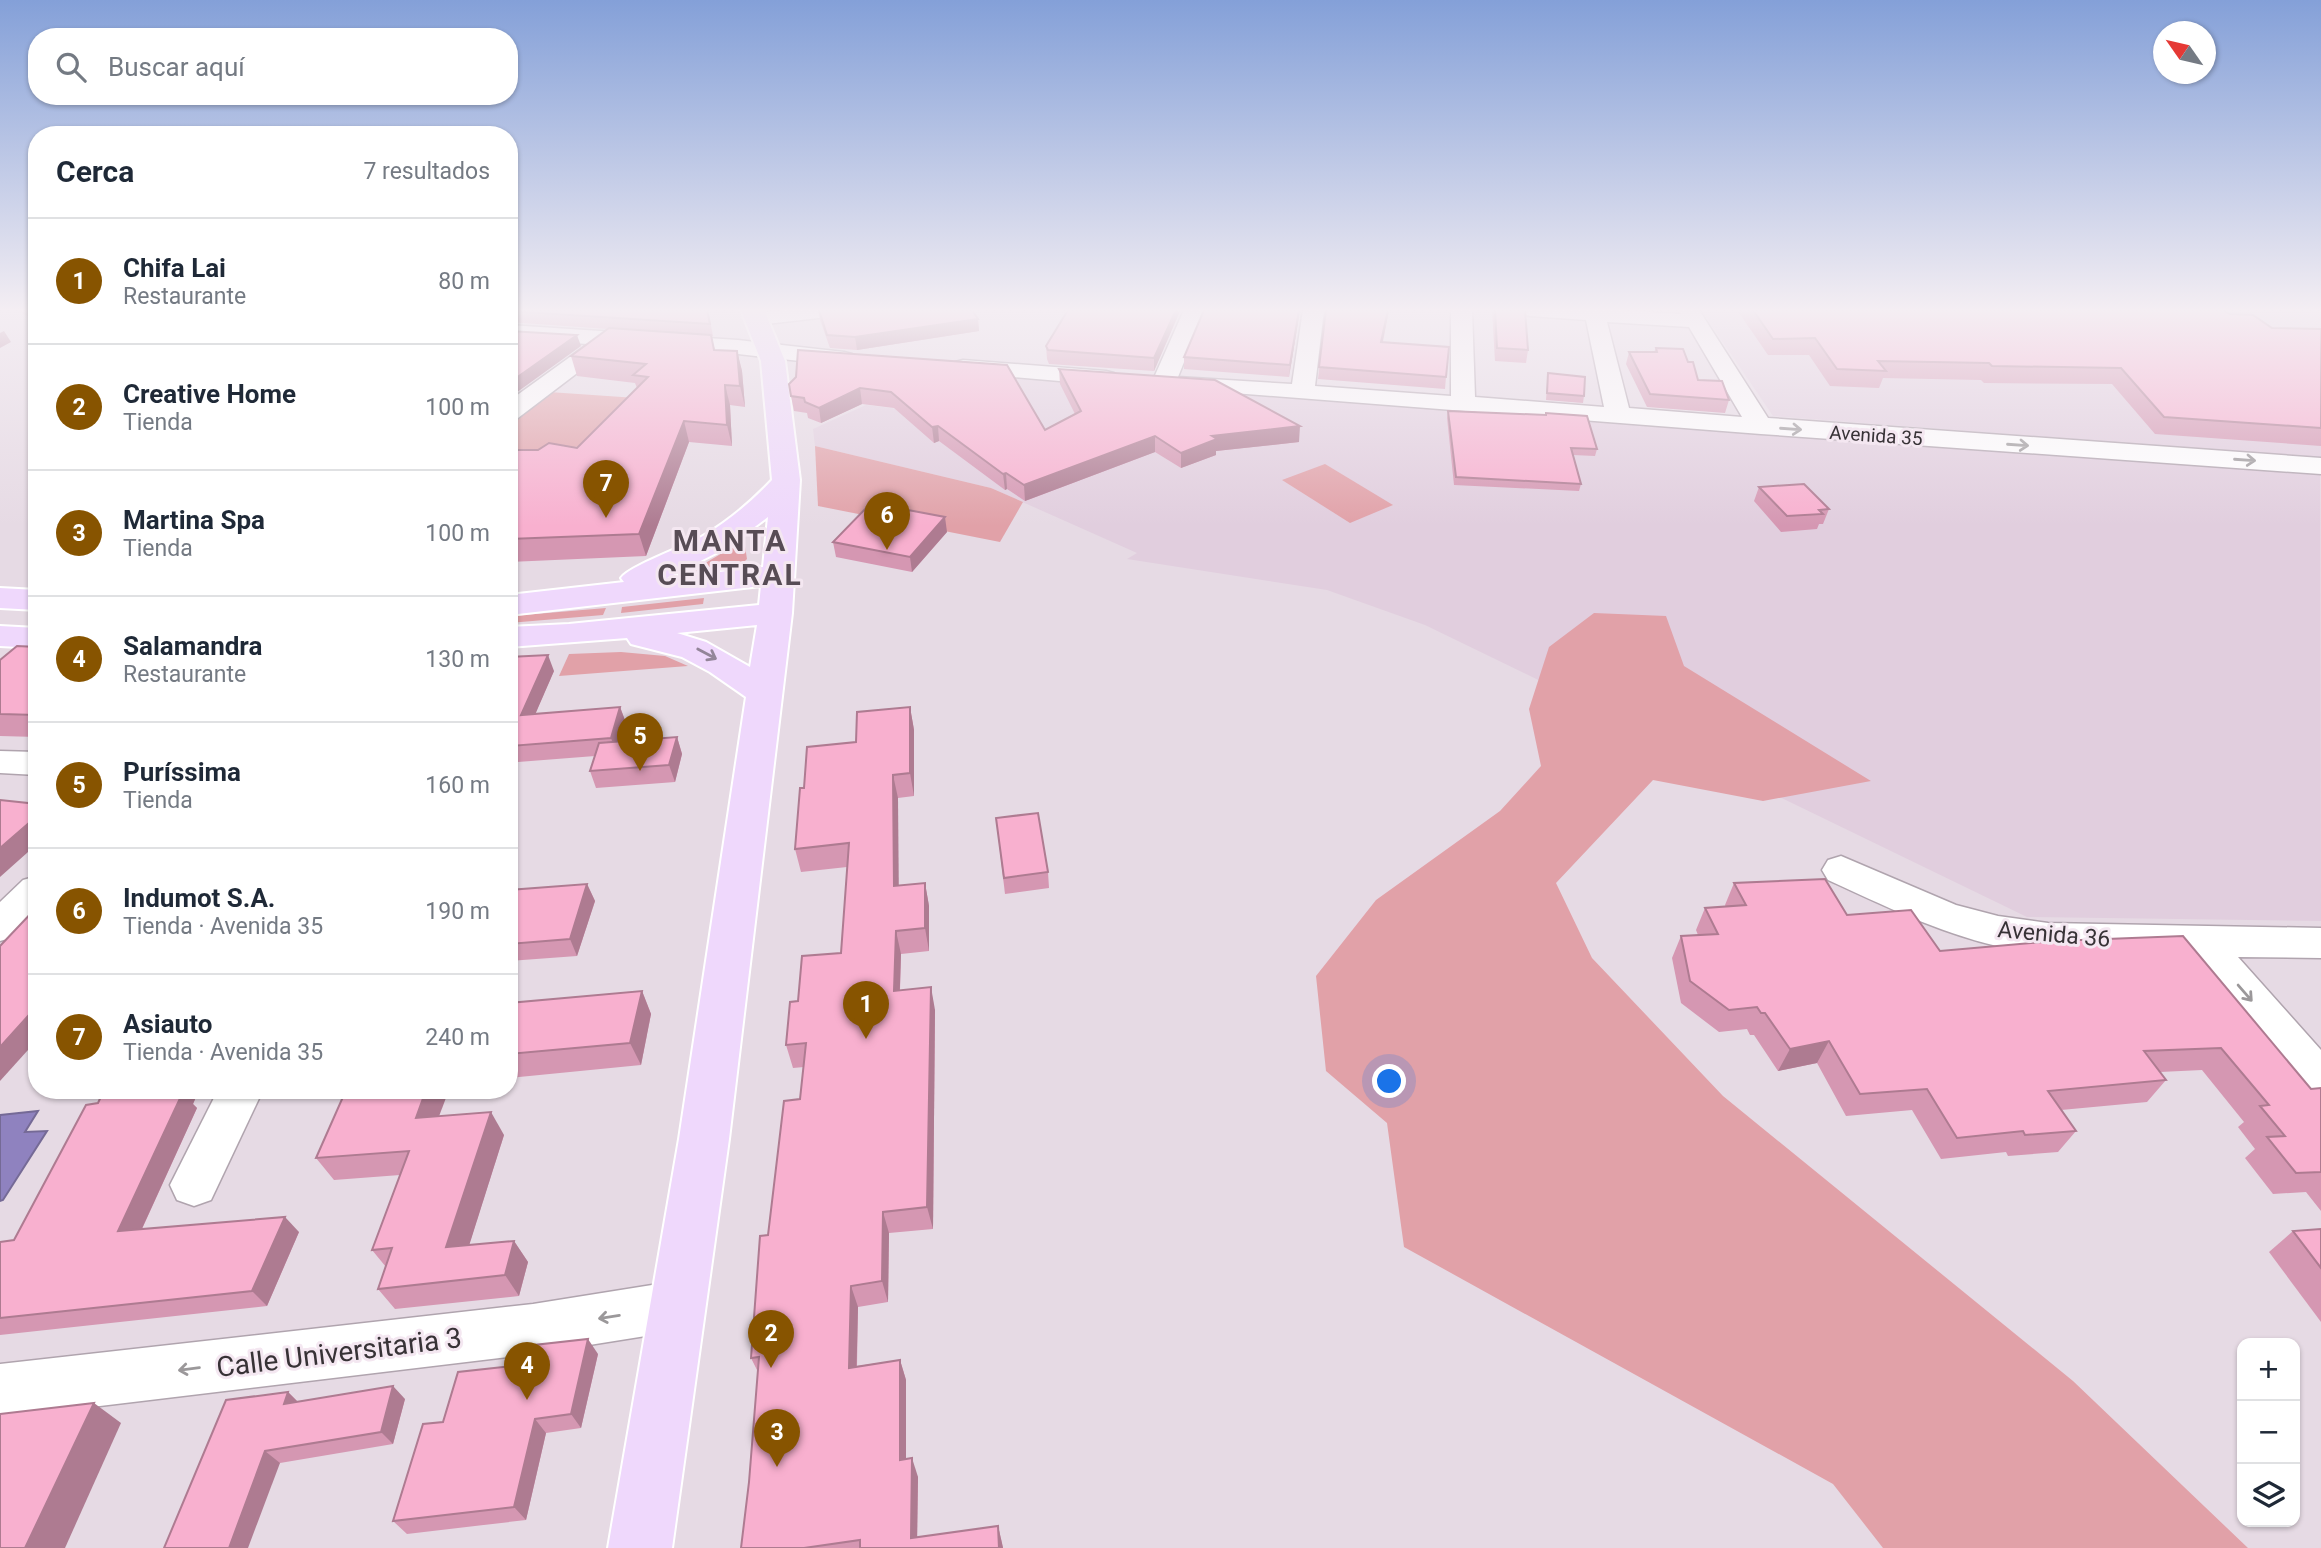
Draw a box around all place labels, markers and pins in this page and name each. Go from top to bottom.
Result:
pin: 7 [583,460,629,518]
pin: 6 [864,492,910,550]
pin: 5 [617,713,663,771]
pin: 1 [843,981,889,1039]
pin: 2 [748,1310,794,1368]
pin: 4 [504,1342,550,1400]
pin: 3 [754,1409,800,1467]

